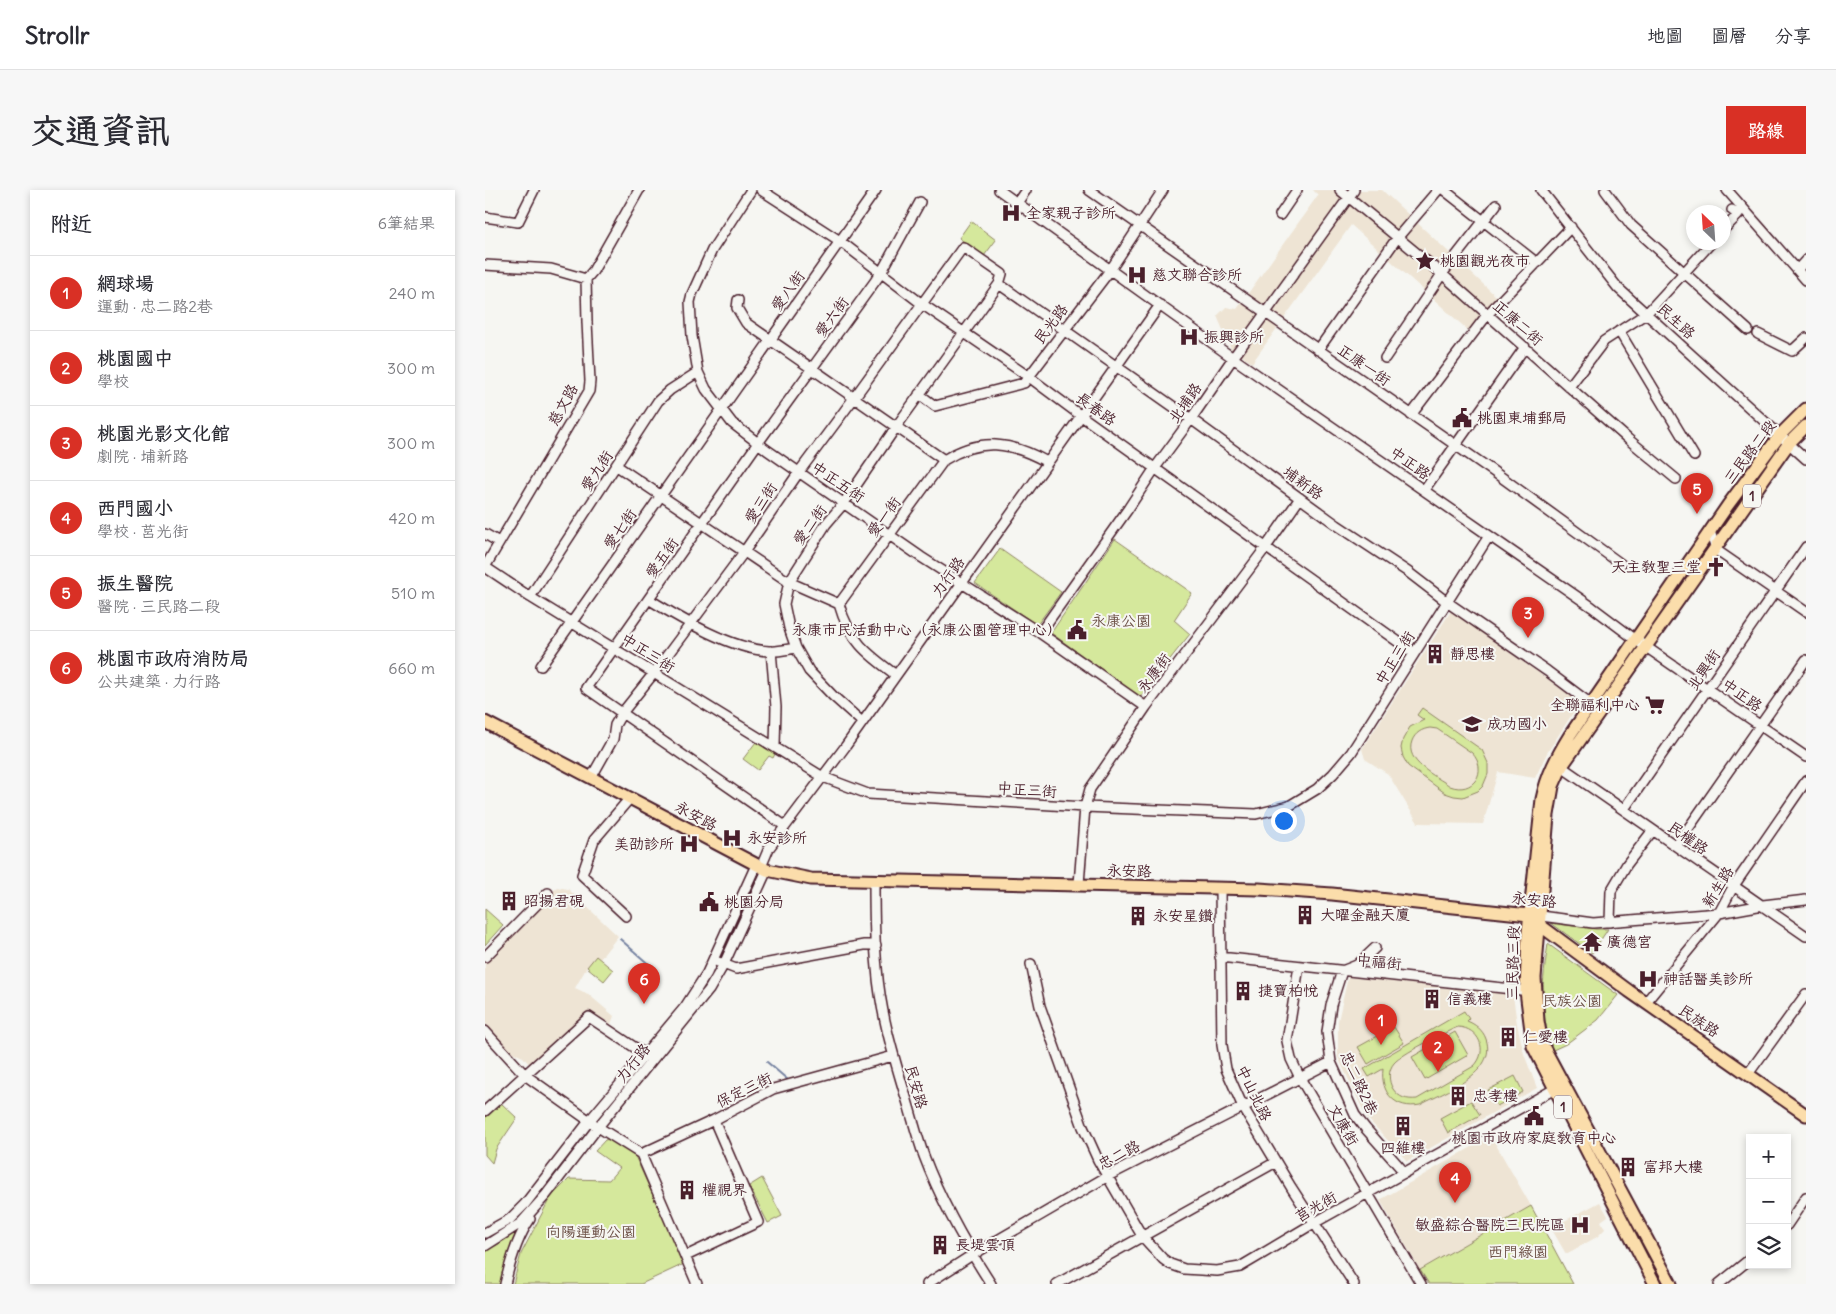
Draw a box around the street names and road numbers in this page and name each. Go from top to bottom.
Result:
street label: 愛八街 [767,267,809,314]
street label: 愛六街 [811,293,853,340]
street label: 正康二街 [1489,296,1547,349]
street label: 民生路 [1653,299,1699,343]
street label: 民光路 [1029,300,1072,347]
street label: 正康一街 [1334,340,1394,390]
street label: 北埔路 [1164,379,1205,427]
street label: 慈文路 [543,380,582,429]
street label: 長春路 [1073,388,1120,430]
street label: 三民路二段 [1719,416,1780,487]
street label: 中正路 [1386,442,1434,483]
street label: 愛九街 [576,447,617,495]
street label: 中正五街 [808,457,868,506]
street label: 埔新路 [1280,462,1327,504]
street label: 愛三街 [740,479,781,527]
road number: 1 [1743,484,1761,508]
street label: 愛一街 [863,493,905,540]
street label: 愛二街 [789,501,831,548]
street label: 愛七街 [599,505,640,553]
street label: 愛五街 [641,534,682,582]
street label: 力行路 [927,553,968,601]
street label: 中正三街 [1371,627,1419,688]
street label: 中正三街 [618,629,679,677]
street label: 北興街 [1683,646,1724,694]
street label: 永康街 [1132,649,1175,696]
street label: 中正路 [1718,674,1766,715]
street label: 中正三街 [996,778,1058,801]
street label: 永安路 [672,797,721,835]
street label: 民權路 [1664,817,1712,858]
street label: 永安路 [1106,861,1152,880]
street label: 新生路 [1698,863,1738,911]
street label: 永安路 [1511,888,1557,911]
street label: 三民路三段 [1502,925,1523,1001]
street label: 中福街 [1356,950,1402,973]
street label: 民族路 [1675,1000,1723,1041]
street label: 力行路 [611,1039,654,1086]
street label: 忠二路2巷 [1336,1048,1382,1118]
street label: 中山北路 [1233,1062,1276,1124]
street label: 民安路 [901,1063,932,1111]
street label: 保定三街 [713,1068,775,1111]
road number: 1 [1554,1096,1572,1119]
street label: 文康街 [1324,1101,1363,1149]
street label: 忠二路 [1094,1136,1143,1174]
street label: 莒光街 [1292,1187,1340,1226]

